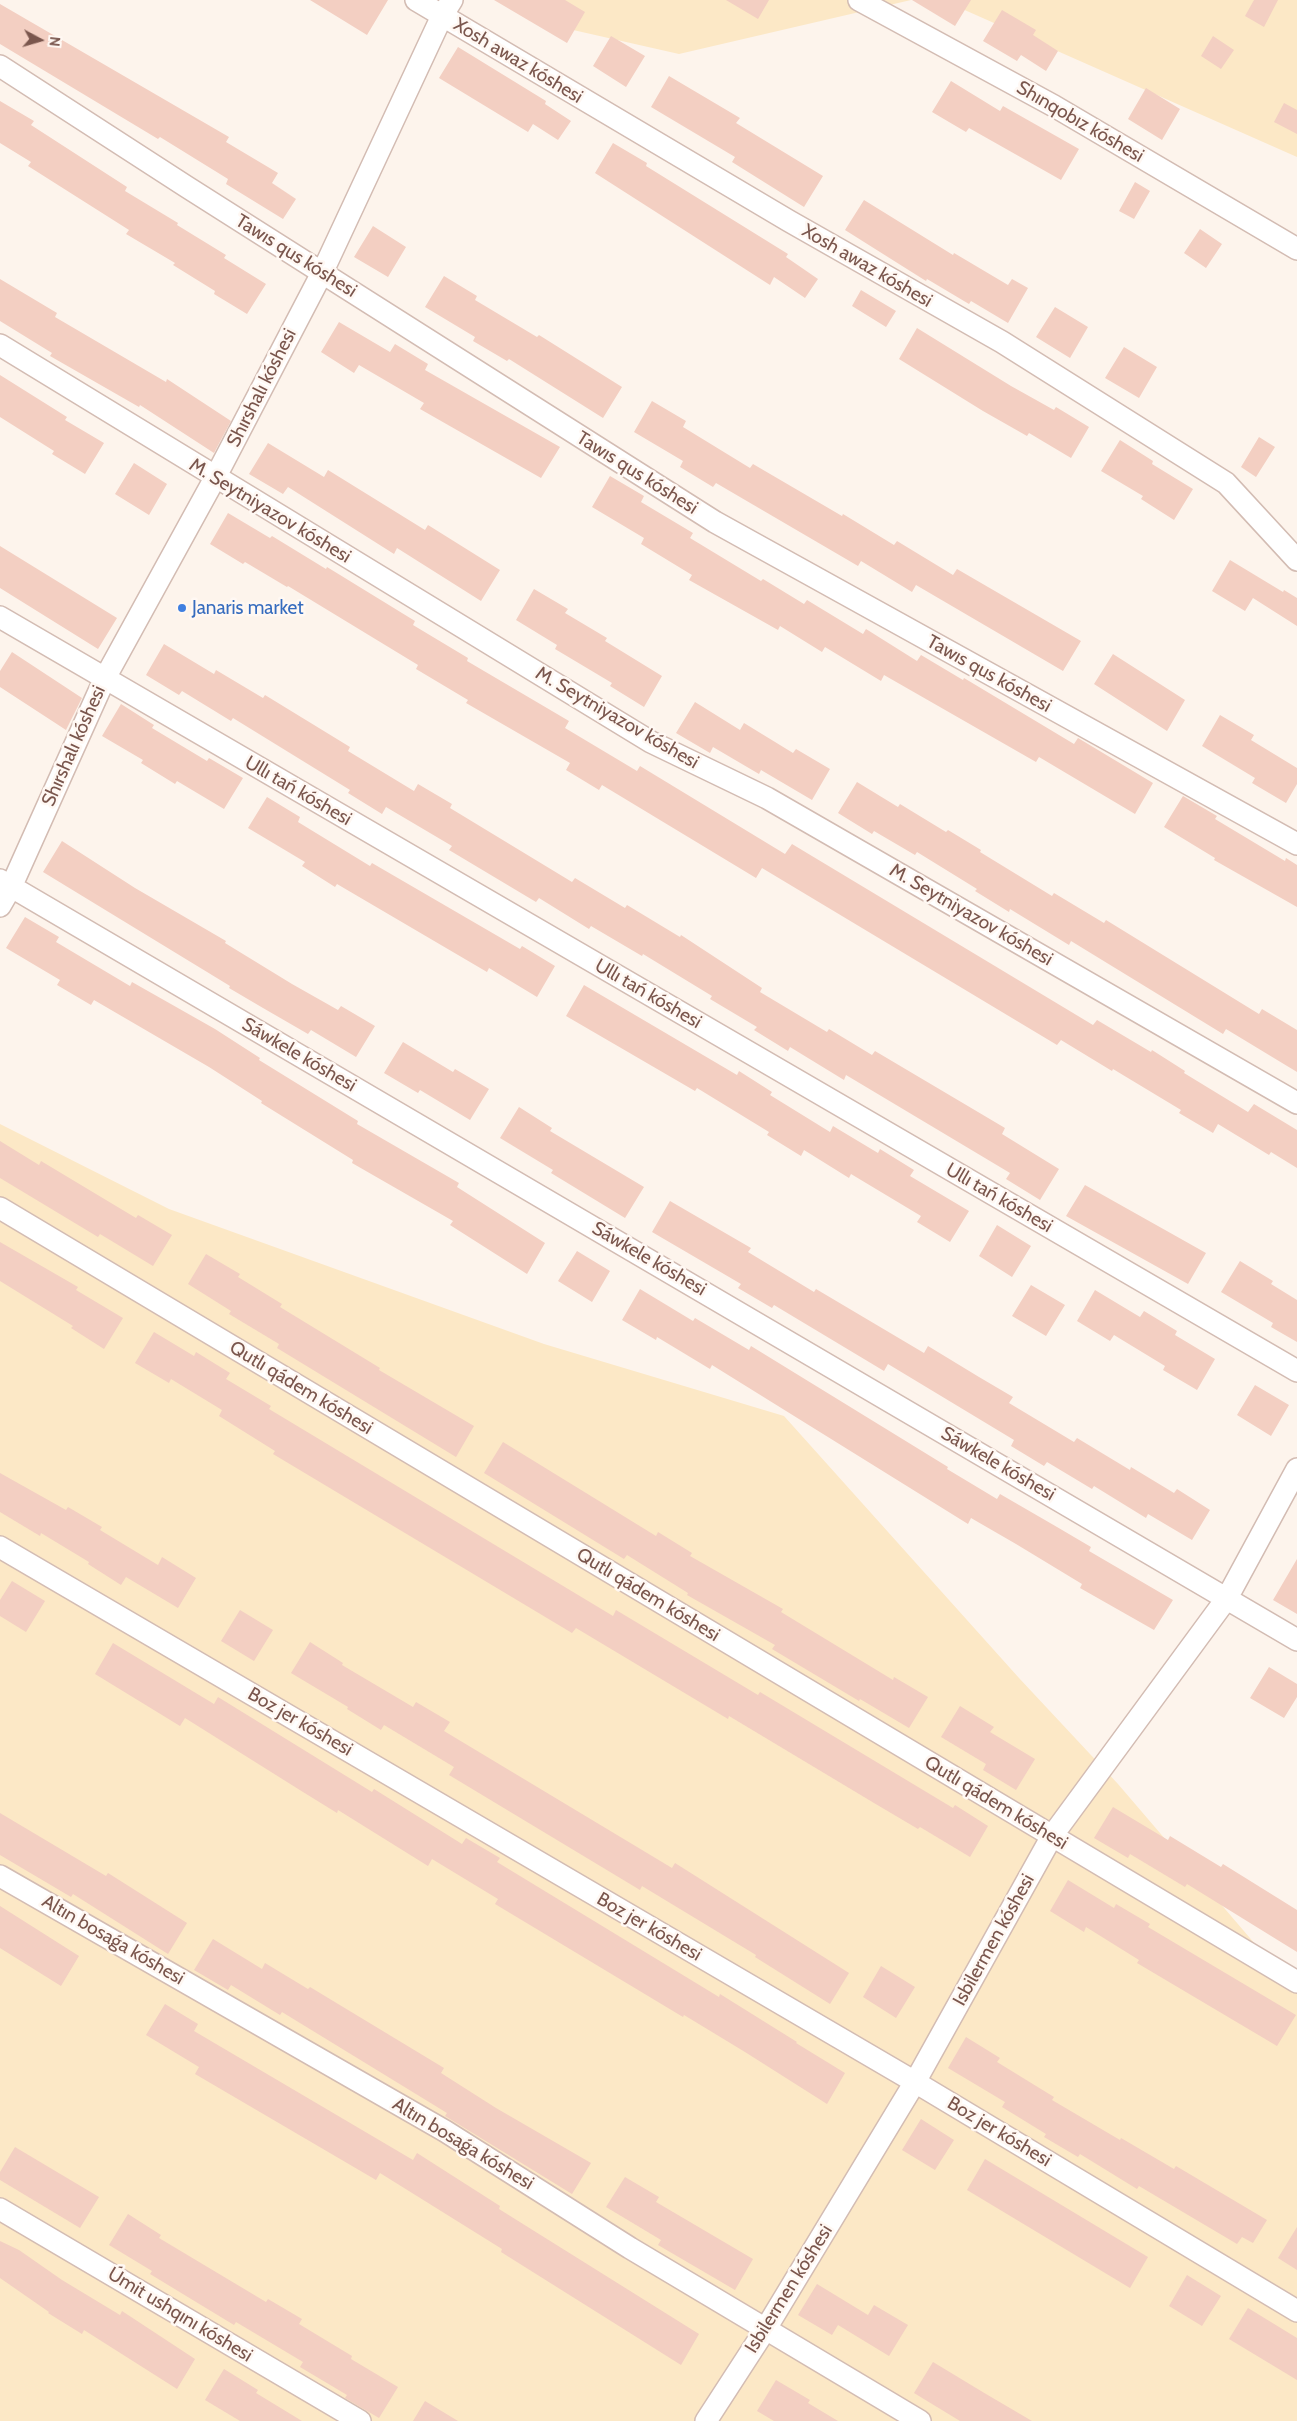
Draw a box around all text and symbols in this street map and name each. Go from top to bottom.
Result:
street label: Xosh awaz kóshesi [449,13,587,109]
north arrow [15,15,65,65]
text: N [45,36,64,47]
street label: Shınqobız kóshesi [1012,76,1148,168]
street label: Tawıs qus kóshesi [231,210,361,302]
street label: Xosh awaz kóshesi [798,219,936,313]
street label: Shırshalı kóshesi [222,325,302,451]
street label: Tawıs qus kóshesi [572,427,702,519]
street label: M. Seytniyazov kóshesi [185,454,355,568]
place label: Janaris market [192,597,304,619]
marker: Janaris market [176,602,188,614]
street label: Tawıs qus kóshesi [923,630,1055,718]
street label: M. Seytniyazov kóshesi [531,662,703,774]
street label: Shırshalı kóshesi [37,682,111,810]
street label: Ullı tań kóshesi [241,751,355,831]
street label: M. Seytniyazov kóshesi [885,859,1057,971]
street label: Ullı tań kóshesi [591,954,705,1034]
street label: Sáwkele kóshesi [238,1013,360,1097]
street label: Ullı tań kóshesi [942,1158,1056,1238]
street label: Sáwkele kóshesi [588,1217,710,1301]
street label: Qutlı qádem kóshesi [225,1336,377,1440]
street label: Sáwkele kóshesi [937,1422,1059,1506]
street label: Qutlı qádem kóshesi [572,1543,724,1647]
street label: Boz jer kóshesi [244,1683,356,1761]
street label: Qutlı qádem kóshesi [920,1751,1072,1855]
street label: Isbilermen kóshesi [948,1870,1040,2010]
street label: Boz jer kóshesi [593,1888,705,1966]
street label: Altın bosaǵa kóshesi [38,1890,188,1990]
street label: Boz jer kóshesi [943,2092,1055,2172]
street label: Altın bosaǵa kóshesi [388,2093,538,2195]
street label: Isbilermen kóshesi [740,2221,838,2357]
street label: Úmit ushqını kóshesi [103,2263,257,2367]

